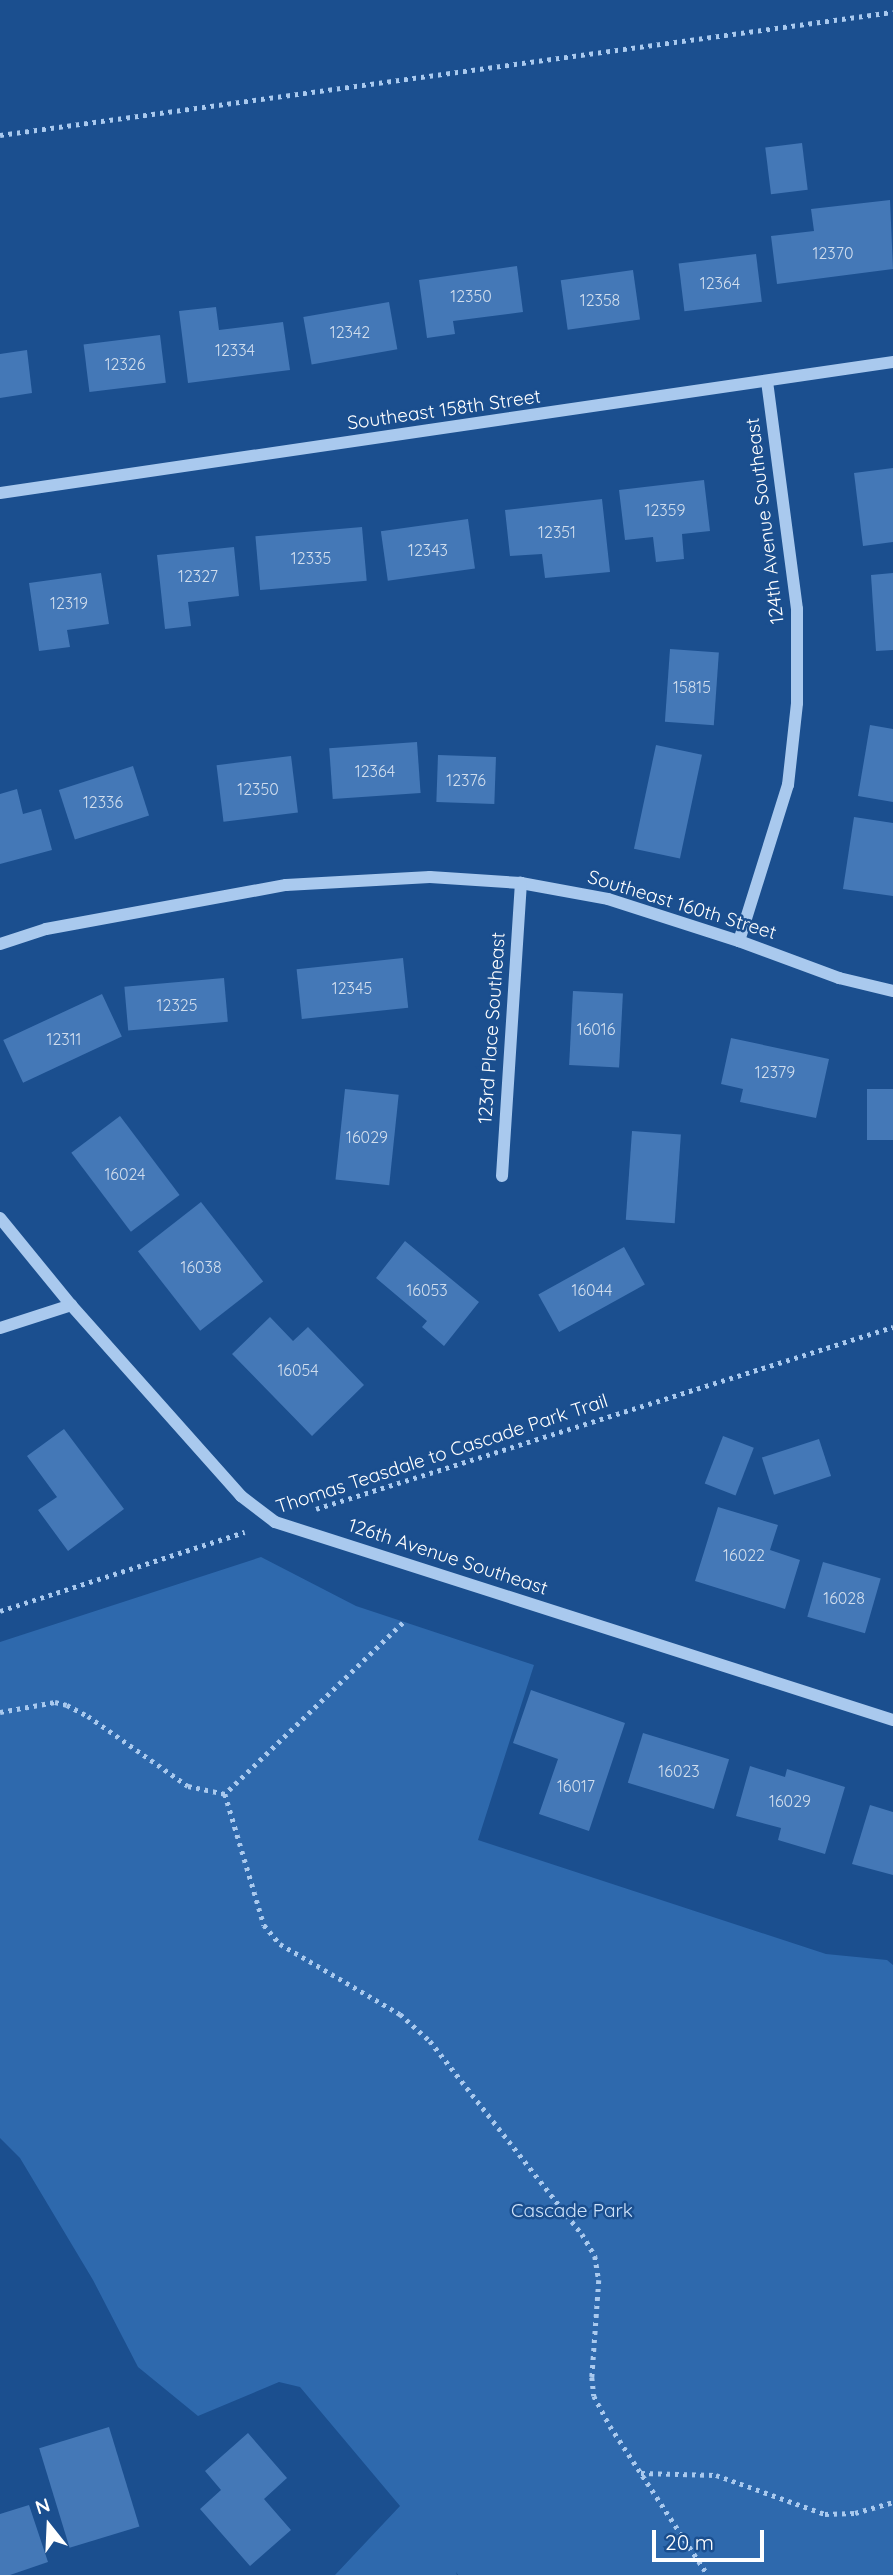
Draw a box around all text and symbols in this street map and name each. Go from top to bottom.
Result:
house number: 12370 [813,243,853,263]
house number: 12364 [700,273,740,293]
house number: 12350 [450,286,492,306]
house number: 12358 [580,290,620,310]
house number: 12342 [330,322,370,342]
house number: 12334 [215,340,255,360]
house number: 12326 [105,354,145,374]
street label: Southeast 158th Street [346,385,542,435]
street label: 124th Avenue Southeast [741,417,789,625]
house number: 12359 [645,500,685,520]
house number: 12351 [538,522,576,542]
house number: 12343 [408,540,448,560]
house number: 12335 [291,548,331,568]
house number: 12327 [178,566,218,586]
house number: 12319 [50,593,88,613]
house number: 15815 [673,677,711,697]
house number: 12364 [355,761,395,781]
house number: 12376 [446,770,486,790]
house number: 12350 [237,779,279,799]
house number: 12336 [83,792,123,812]
street label: Southeast 160th Street [585,865,779,945]
street label: 123rd Place Southeast [474,931,510,1125]
house number: 12345 [332,978,372,998]
house number: 12325 [157,995,197,1015]
house number: 16016 [577,1019,615,1039]
house number: 12311 [46,1029,82,1049]
house number: 12379 [755,1062,795,1082]
house number: 16029 [346,1127,388,1147]
house number: 16024 [104,1164,146,1184]
house number: 16038 [180,1257,222,1277]
house number: 16053 [406,1280,448,1300]
house number: 16044 [572,1280,612,1300]
house number: 16054 [277,1360,319,1380]
street label: Thomas Teasdale to Cascade Park Trail [273,1389,611,1519]
street label: 126th Avenue Southeast [345,1514,551,1600]
house number: 16022 [723,1545,765,1565]
house number: 16028 [823,1588,865,1608]
house number: 16023 [658,1761,700,1781]
house number: 16017 [557,1776,595,1796]
house number: 16029 [769,1791,811,1811]
park label: Cascade Park [511,2200,633,2222]
north arrow [14,2491,84,2561]
text: N [32,2492,53,2520]
scale bar [655,2516,767,2560]
text: 20 m [665,2529,714,2555]

